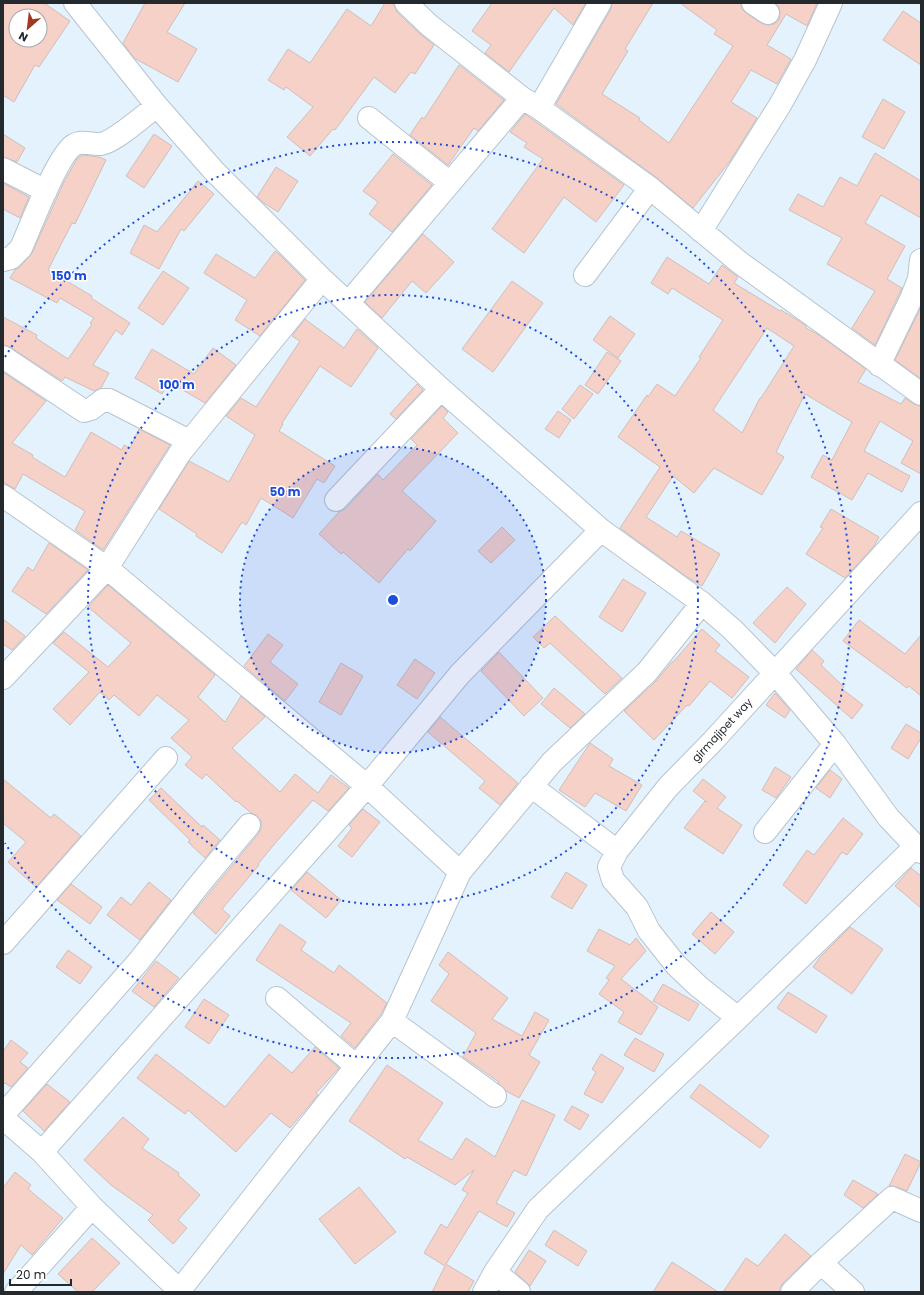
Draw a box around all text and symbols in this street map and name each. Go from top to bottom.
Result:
north arrow [8,8,48,48]
text: N [16,28,31,46]
text: 150 m [51,267,87,284]
text: 100 m [159,376,195,393]
text: 50 m [270,483,301,500]
centre of rings [386,593,400,607]
street label: girmajipet way [688,694,756,766]
scale bar [10,1261,71,1287]
text: 20 m [16,1266,46,1283]

